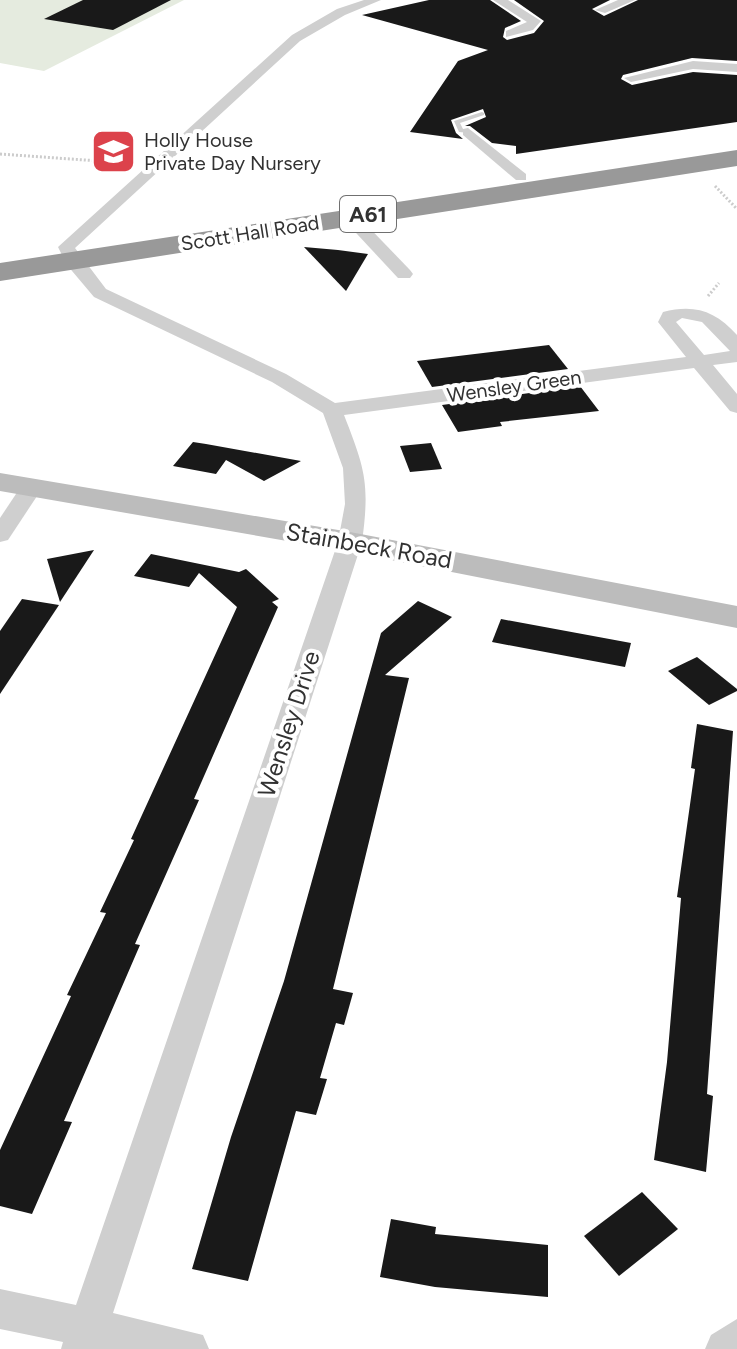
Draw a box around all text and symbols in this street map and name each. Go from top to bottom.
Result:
school or university icon: Holly House Private Day Nursery [89,127,137,175]
place label: Holly House Private Day Nursery [144,128,321,175]
road number: A61 [340,196,396,232]
street label: Scott Hall Road [179,210,321,256]
street label: Wensley Green [445,365,583,407]
street label: Stainbeck Road [284,517,454,574]
street label: Wensley Drive [251,647,326,801]

